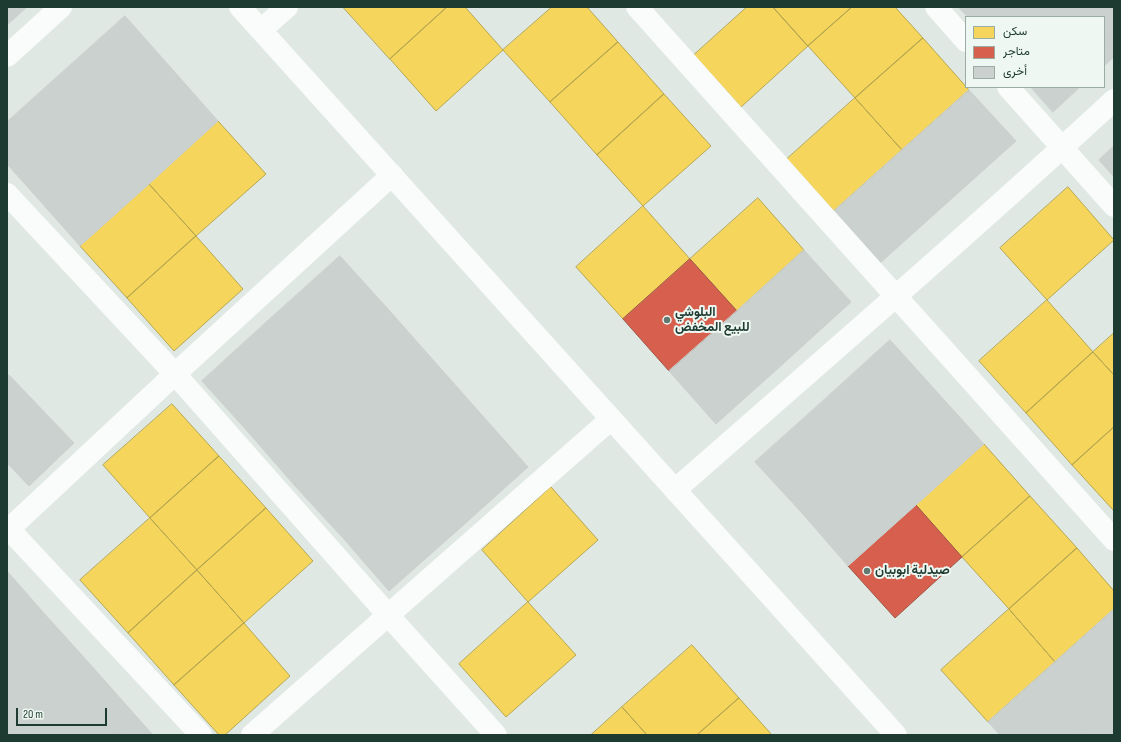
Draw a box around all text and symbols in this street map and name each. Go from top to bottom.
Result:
legend [965,16,1105,88]
text: سكن [1003,24,1027,39]
text: متاجر [1003,44,1030,59]
text: أخرى [1003,64,1027,79]
place label: البلوشي للبيع المخفض [675,305,750,336]
marker: البلوشي للبيع المخفض [662,315,672,325]
place label: صيدلية ابوبيان [875,563,950,579]
marker: صيدلية ابوبيان [862,566,872,576]
scale bar [18,700,109,726]
text: 20 m [23,707,43,722]

